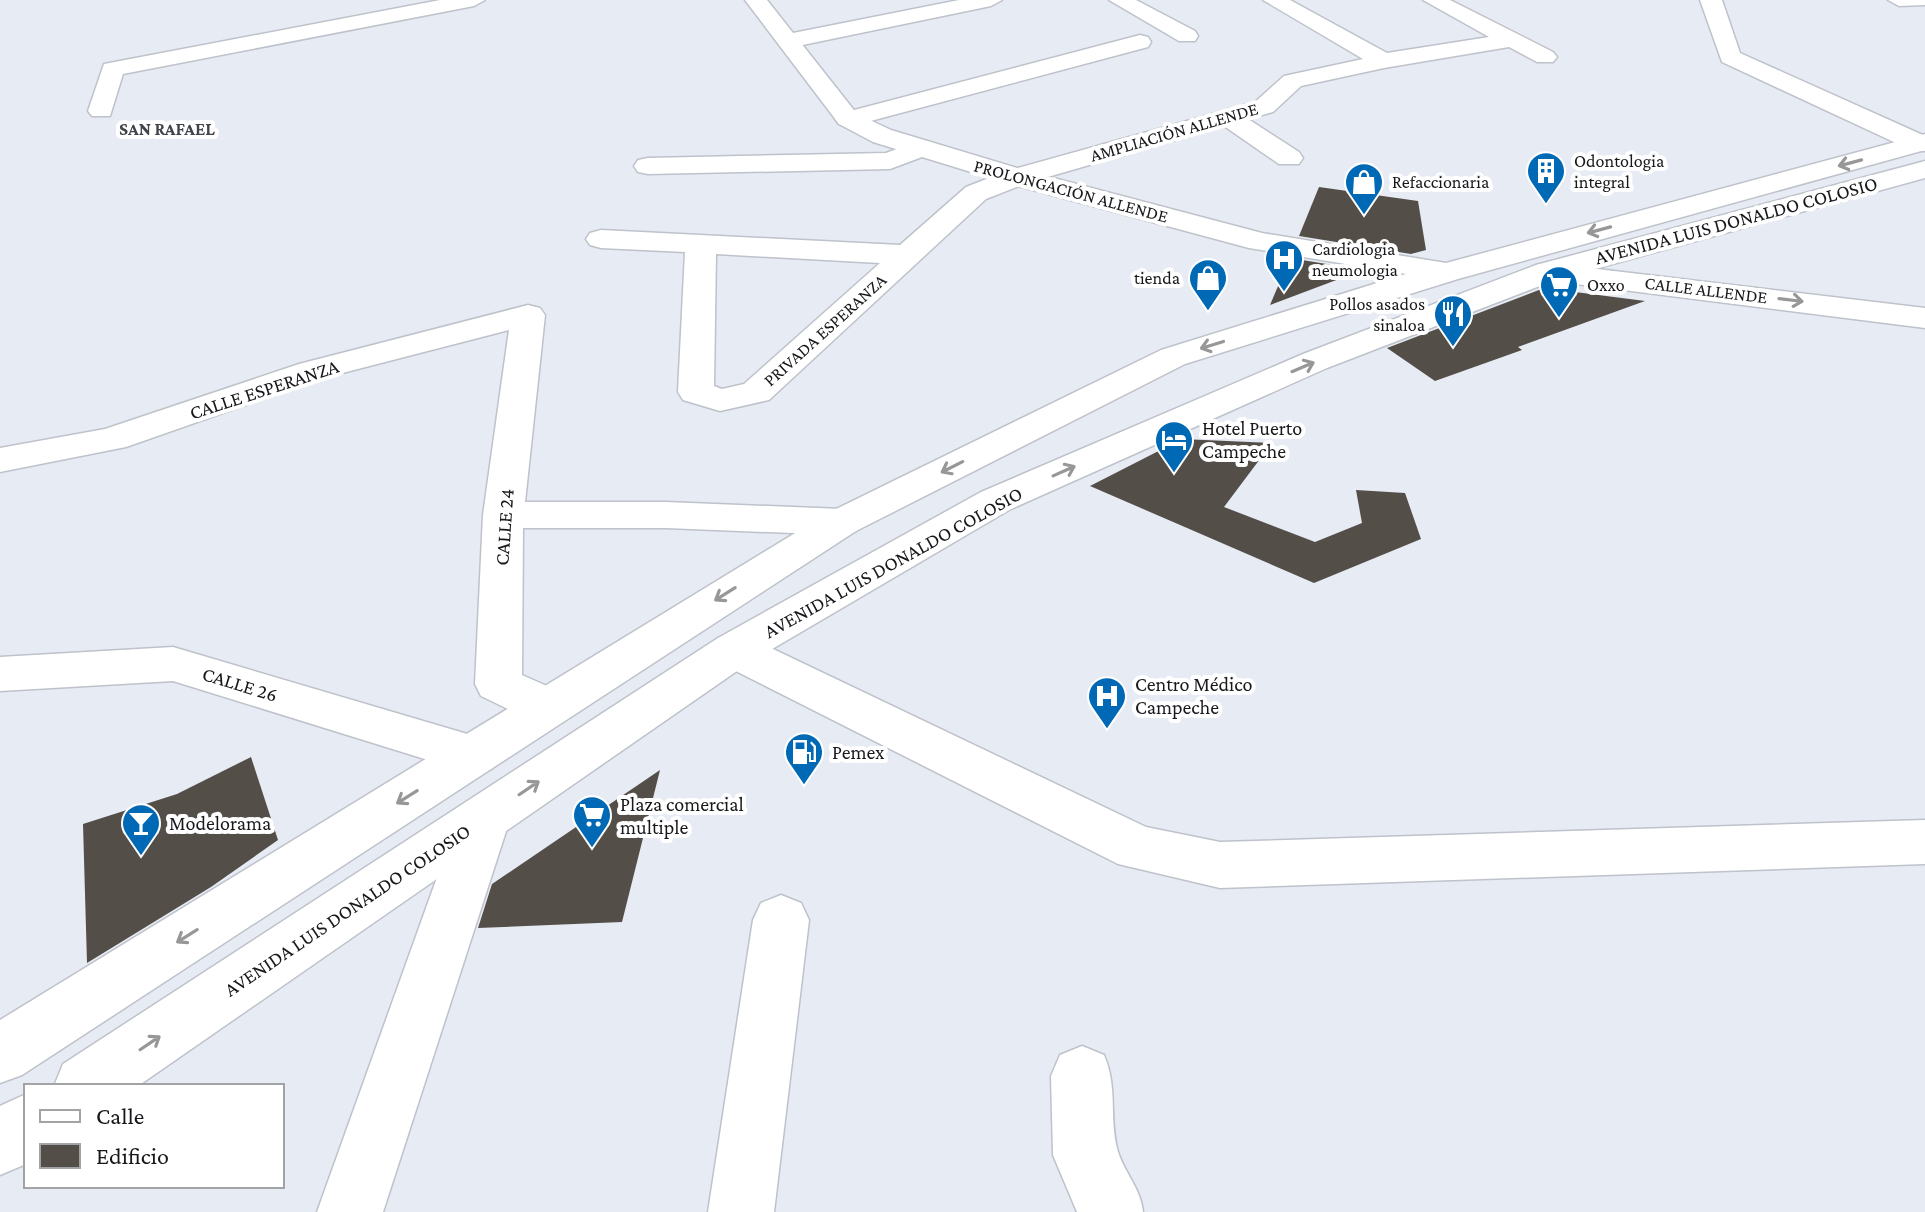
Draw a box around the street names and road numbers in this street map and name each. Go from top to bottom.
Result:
street label: AMPLIACIÓN ALLENDE [1088,98,1260,166]
street label: PROLONGACIÓN ALLENDE [972,155,1170,227]
street label: AVENIDA LUIS DONALDO COLOSIO [1592,172,1880,268]
street label: PRIVADA ESPERANZA [760,269,891,390]
street label: CALLE ALLENDE [1644,273,1769,307]
street label: CALLE ESPERANZA [187,354,342,423]
street label: AVENIDA LUIS DONALDO COLOSIO [760,482,1026,642]
street label: CALLE 24 [490,488,518,566]
street label: CALLE 26 [200,662,280,706]
street label: AVENIDA LUIS DONALDO COLOSIO [220,819,474,1001]

